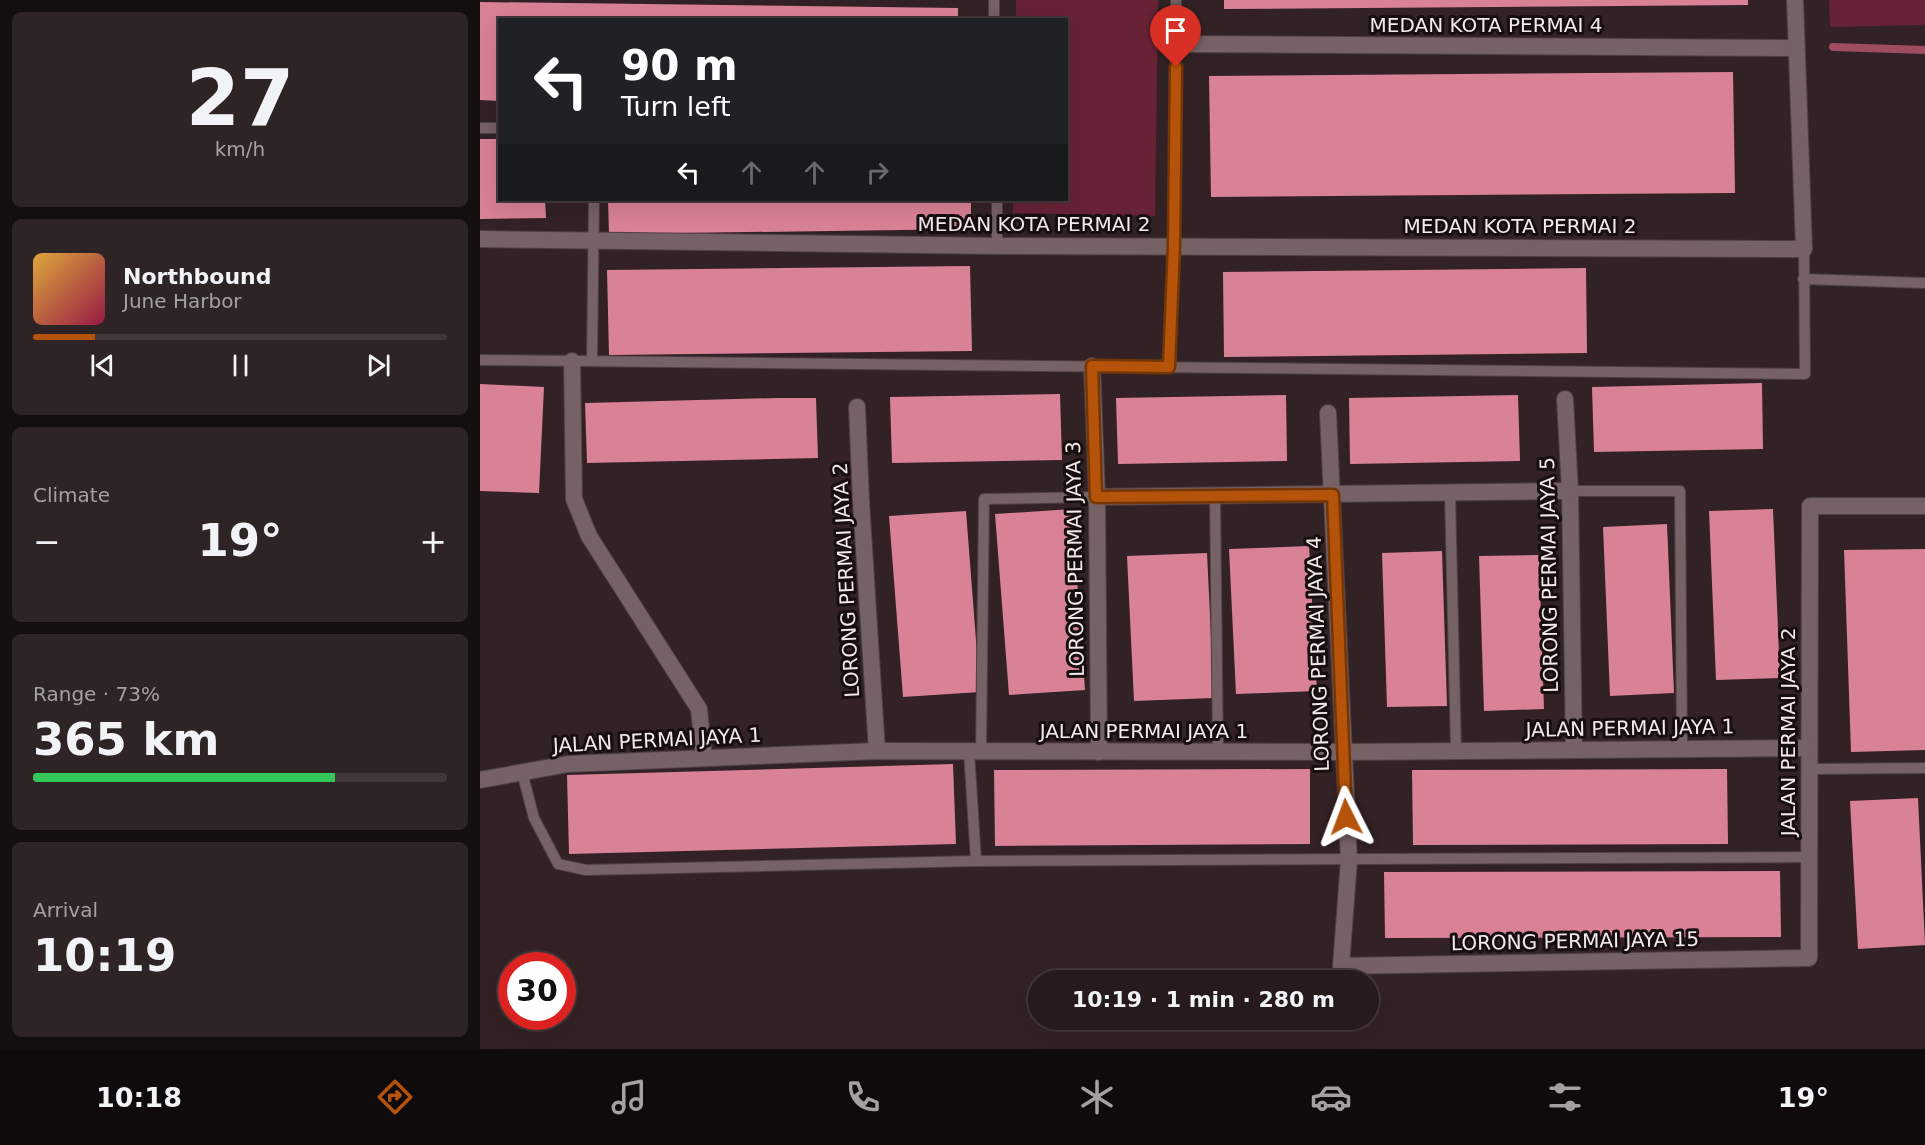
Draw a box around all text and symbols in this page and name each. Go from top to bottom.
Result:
pin [1150,5,1201,67]
street label: MEDAN KOTA PERMAI 4 [1370,13,1602,37]
icon: arrive [1159,14,1192,47]
text: 90 m [621,41,738,90]
icon: left [522,42,600,120]
text: 27 [186,53,294,143]
text: Turn left [621,91,731,122]
text: km/h [215,137,265,161]
icon: left [672,156,705,189]
icon: ahead [735,156,768,189]
icon: ahead [798,156,831,189]
icon: right [861,156,894,189]
street label: MEDAN KOTA PERMAI 2 [918,212,1150,236]
street label: MEDAN KOTA PERMAI 2 [1404,214,1636,238]
text: Northbound [123,264,272,289]
text: June Harbor [123,289,242,313]
icon: previous [86,349,119,382]
icon: pause [224,349,257,382]
icon: next [362,349,395,382]
street label: LORONG PERMAI JAYA 3 [1061,441,1089,677]
street label: LORONG PERMAI JAYA 5 [1535,457,1563,693]
street label: LORONG PERMAI JAYA 2 [828,462,864,698]
text: Climate [33,483,110,507]
text: 19° [197,514,283,567]
text: − [33,522,61,561]
text: + [419,522,447,561]
street label: LORONG PERMAI JAYA 4 [1302,536,1334,772]
street label: JALAN PERMAI JAYA 2 [1776,628,1800,838]
text: Range · 73% [33,682,160,706]
text: 365 km [33,713,219,766]
street label: JALAN PERMAI JAYA 1 [1523,714,1735,742]
street label: JALAN PERMAI JAYA 1 [1038,719,1248,743]
street label: JALAN PERMAI JAYA 1 [550,723,762,758]
position arrow [1314,785,1378,849]
text: Arrival [33,898,98,922]
street label: LORONG PERMAI JAYA 15 [1451,927,1699,955]
text: 10:19 [33,929,176,982]
speed limit sign: 30 [498,952,576,1030]
text: 10:19 · 1 min · 280 m [1072,987,1335,1012]
icon: directions [374,1076,416,1118]
icon: music [608,1076,650,1118]
icon: phone [842,1076,884,1118]
icon: climate [1076,1076,1118,1118]
icon: car [1310,1076,1352,1118]
icon: filters [1544,1076,1586,1118]
text: 10:18 [96,1082,182,1113]
text: 19° [1778,1082,1829,1113]

